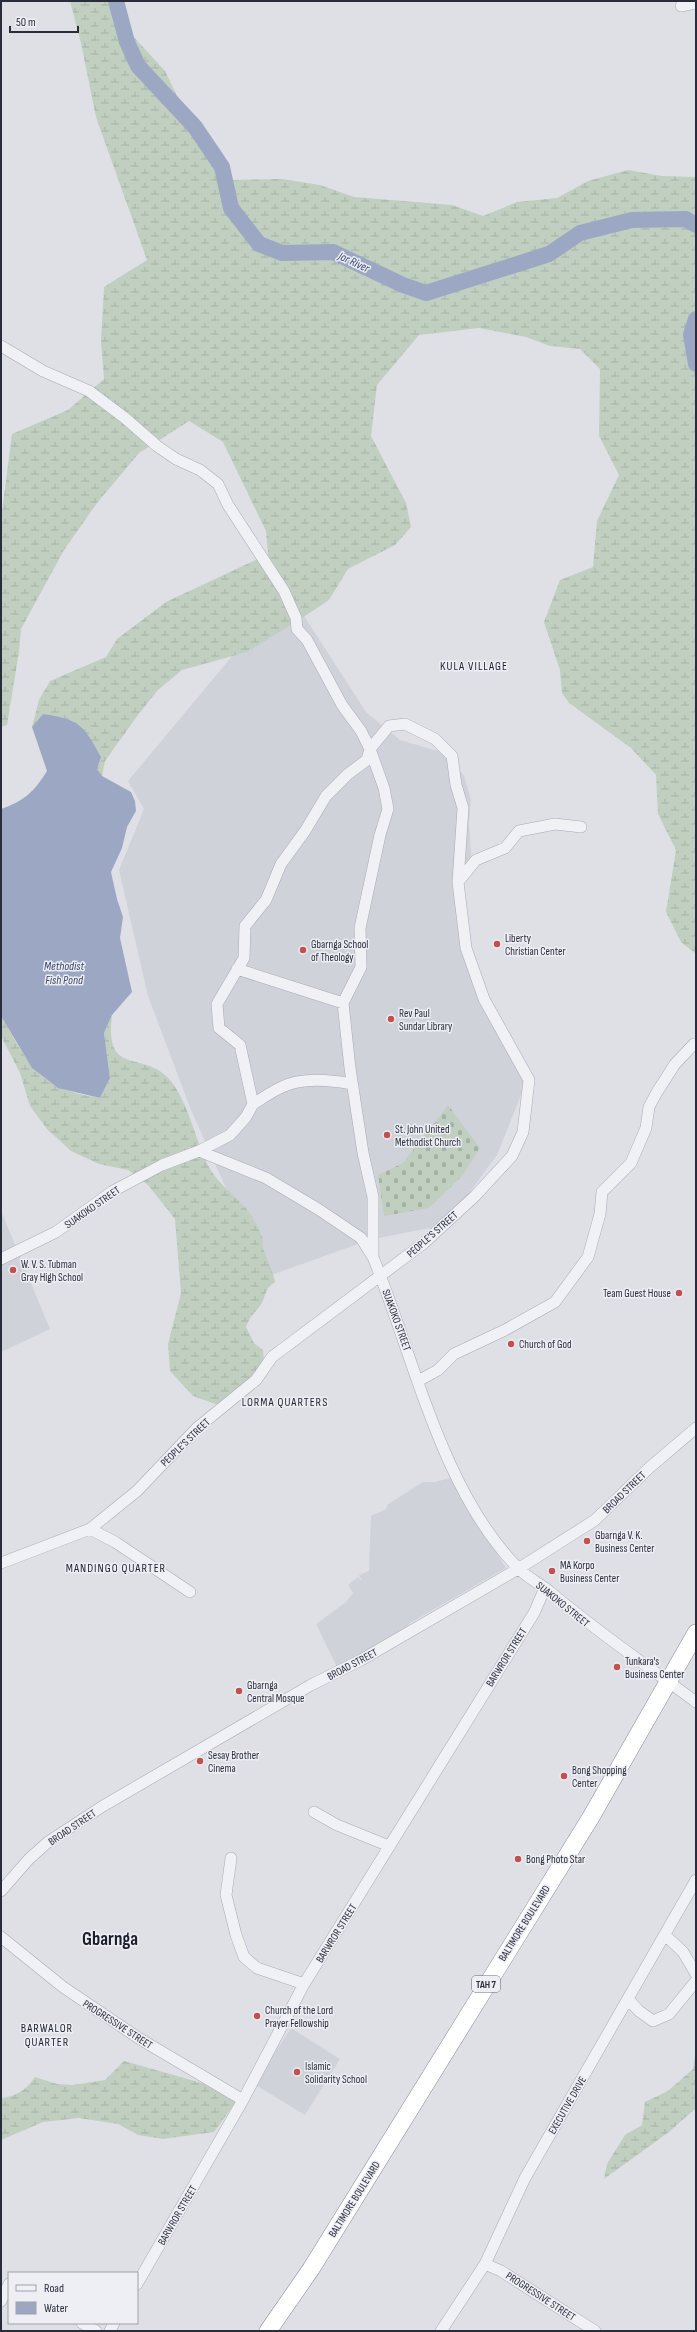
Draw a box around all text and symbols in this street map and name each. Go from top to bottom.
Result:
scale bar [10,8,78,34]
text: 50 m [16,15,36,30]
water label: Jor River [335,248,372,276]
district label: KULA VILLAGE [440,659,508,674]
place label: Liberty Christian Center [505,932,566,958]
place label: Gbarnga School of Theology [311,938,368,964]
marker: Liberty Christian Center [492,939,502,949]
marker: Gbarnga School of Theology [298,945,308,955]
water label: Methodist Fish Pond [44,959,84,988]
place label: Rev Paul Sundar Library [399,1007,453,1033]
marker: Rev Paul Sundar Library [386,1014,396,1024]
place label: St. John United Methodist Church [395,1123,461,1149]
marker: St. John United Methodist Church [382,1130,392,1140]
street label: SUAKOKO STREET [62,1183,123,1231]
street label: PEOPLE'S STREET [404,1208,461,1260]
place label: W. V. S. Tubman Gray High School [21,1258,83,1284]
marker: W. V. S. Tubman Gray High School [8,1265,18,1275]
place label: Team Guest House [603,1287,671,1300]
street label: SUAKOKO STREET [379,1288,414,1353]
marker: Team Guest House [674,1288,684,1298]
place label: Church of God [519,1338,572,1351]
marker: Church of God [506,1339,516,1349]
district label: LORMA QUARTERS [242,1395,328,1410]
street label: PEOPLE'S STREET [158,1415,213,1469]
street label: BROAD STREET [600,1468,649,1516]
place label: Gbarnga V. K. Business Center [595,1529,654,1555]
marker: Gbarnga V. K. Business Center [582,1536,592,1546]
place label: MA Korpo Business Center [560,1559,619,1585]
district label: MANDINGO QUARTER [66,1561,166,1576]
marker: MA Korpo Business Center [547,1566,557,1576]
street label: SUAKOKO STREET [533,1579,592,1630]
street label: BARWROR STREET [483,1625,530,1689]
street label: BROAD STREET [325,1646,380,1683]
place label: Tunkara's Business Center [625,1655,684,1681]
marker: Tunkara's Business Center [612,1662,622,1672]
place label: Gbarnga Central Mosque [247,1679,304,1705]
marker: Gbarnga Central Mosque [234,1686,244,1696]
place label: Sesay Brother Cinema [208,1749,259,1775]
marker: Sesay Brother Cinema [195,1756,205,1766]
place label: Bong Shopping Center [572,1764,627,1790]
marker: Bong Shopping Center [559,1771,569,1781]
street label: BROAD STREET [46,1806,99,1848]
place label: Bong Photo Star [526,1853,585,1866]
marker: Bong Photo Star [513,1854,523,1864]
street label: BALTIMORE BOULEVARD [496,1883,553,1964]
street label: BARWROR STREET [313,1901,360,1965]
district label: Gbarnga [82,1928,138,1951]
road number: TAH 7 [472,1976,500,1992]
street label: PROGRESSIVE STREET [80,1997,156,2052]
place label: Church of the Lord Prayer Fellowship [265,2004,334,2030]
marker: Church of the Lord Prayer Fellowship [252,2011,262,2021]
district label: BARWALOR QUARTER [21,2021,73,2050]
place label: Islamic Solidarity School [305,2060,367,2086]
marker: Islamic Solidarity School [292,2067,302,2077]
street label: EXECUTIVE DRIVE [546,2074,589,2136]
street label: BALTIMORE BOULEVARD [326,2159,383,2240]
street label: BARWROR STREET [155,2183,200,2247]
street label: PROGRESSIVE STREET [503,2269,579,2324]
legend [8,2272,138,2324]
text: Road [44,2281,64,2296]
text: Water [44,2301,68,2316]

